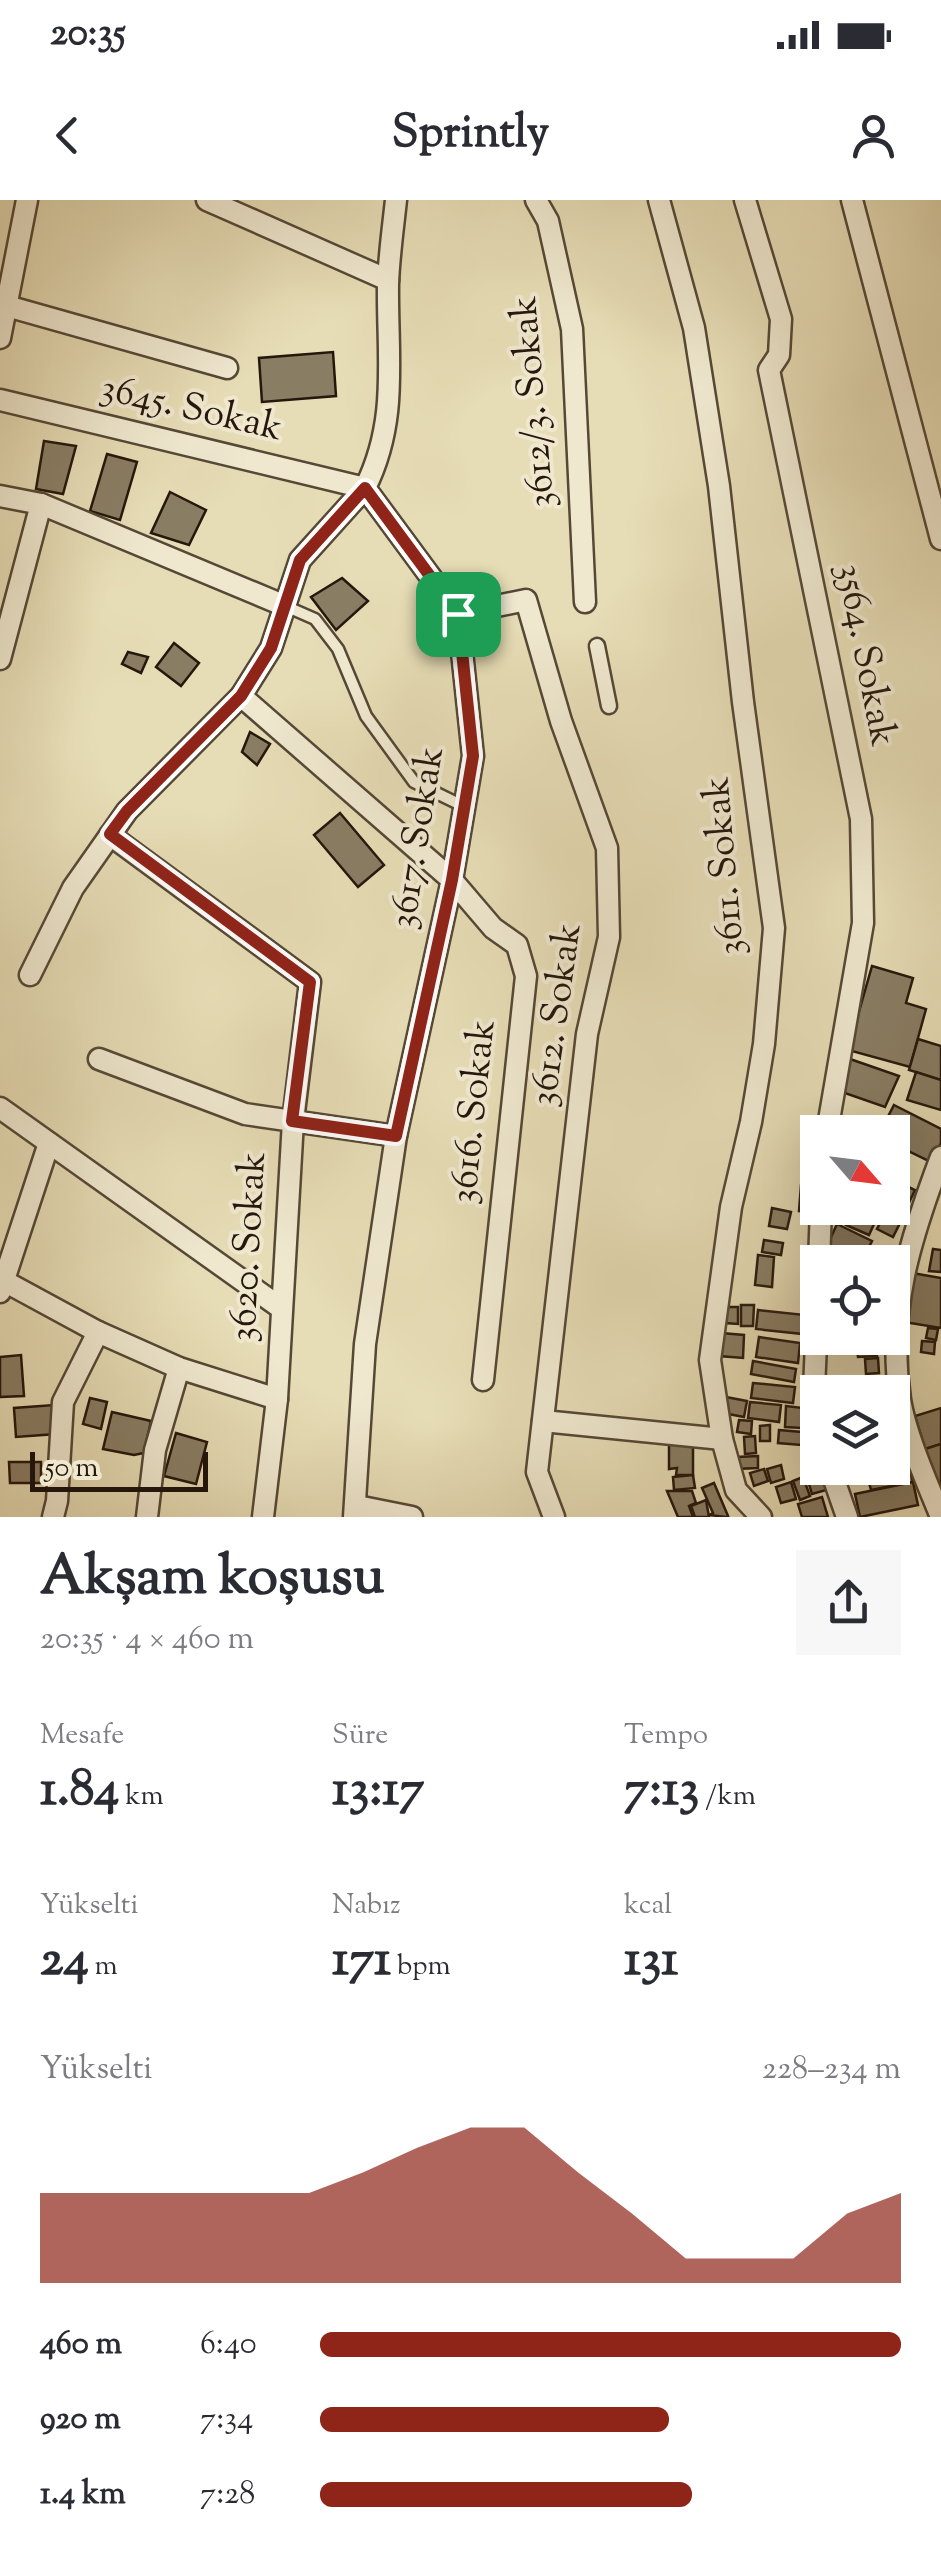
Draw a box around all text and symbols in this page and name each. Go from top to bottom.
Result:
text: 20:35 [50,8,126,62]
text: Sprintly [392,103,549,168]
icon: back [40,108,95,163]
icon: person [846,108,901,163]
street label: 3612/3. Sokak [499,293,571,510]
street label: 3645. Sokak [95,363,288,457]
street label: 3564. Sokak [820,559,908,751]
pin [416,572,501,657]
icon: arrive [431,587,486,642]
street label: 3617. Sokak [378,743,460,933]
street label: 3611. Sokak [691,774,761,958]
street label: 3612. Sokak [518,920,598,1110]
street label: 3616. Sokak [439,1017,512,1207]
north arrow [800,1115,910,1225]
map controls [800,1115,910,1485]
street label: 3620. Sokak [218,1150,282,1343]
button: locate [800,1245,910,1355]
button: layers [800,1375,910,1485]
scale bar [30,1447,208,1492]
text: 50 m [45,1449,99,1489]
text: Akşam koşusu [40,1540,384,1619]
button: share [796,1550,901,1655]
text: 20:35 · 4 × 460 m [40,1617,254,1663]
text: Mesafe [40,1716,124,1756]
text: Süre [332,1716,388,1756]
text: Tempo [624,1716,708,1756]
text: 1.84 [40,1756,119,1828]
text: 13:17 [332,1756,424,1828]
text: 7:13 [624,1756,699,1828]
text: km [119,1777,164,1817]
text: /km [699,1777,756,1817]
text: Yükselti [40,1886,138,1926]
text: Nabız [332,1886,401,1926]
text: kcal [624,1886,672,1926]
text: 24 [40,1926,89,1998]
text: 171 [332,1926,391,1998]
text: 131 [624,1926,678,1998]
text: m [89,1947,118,1987]
text: bpm [391,1947,451,1987]
text: Yükselti [40,2047,152,2093]
text: 228–234 m [762,2047,901,2093]
text: 460 m [40,2322,122,2368]
text: 6:40 [200,2322,257,2368]
text: 920 m [40,2397,121,2443]
text: 7:34 [200,2397,253,2443]
text: 1.4 km [40,2472,126,2518]
text: 7:28 [200,2472,255,2518]

